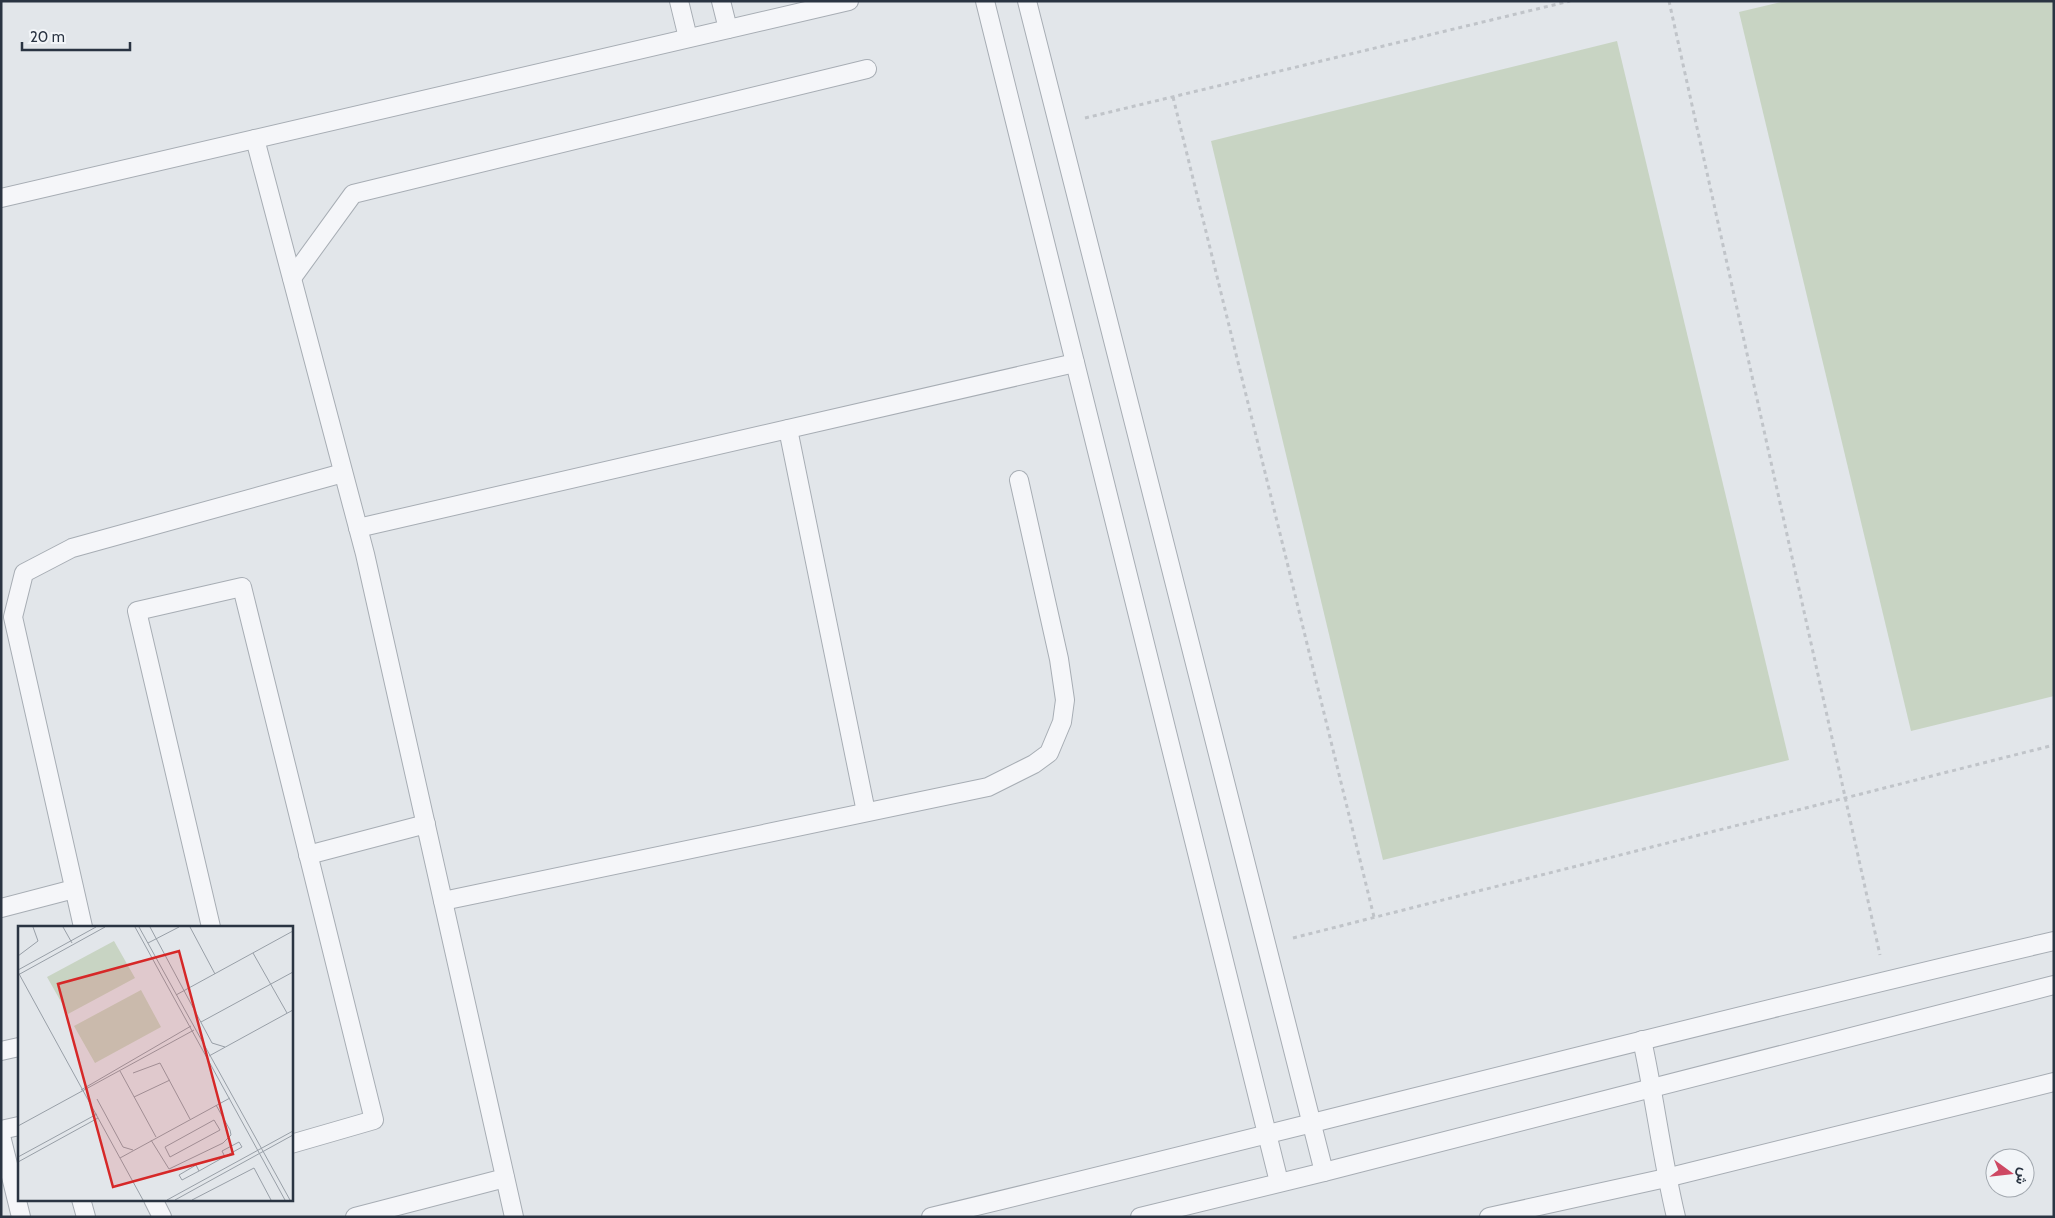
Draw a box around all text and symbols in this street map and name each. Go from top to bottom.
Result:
scale bar [22,20,130,52]
text: 20 m [30,28,65,46]
inset map [18,926,292,1200]
north arrow [1985,1148,2035,1198]
text: ش [2012,1166,2033,1187]

